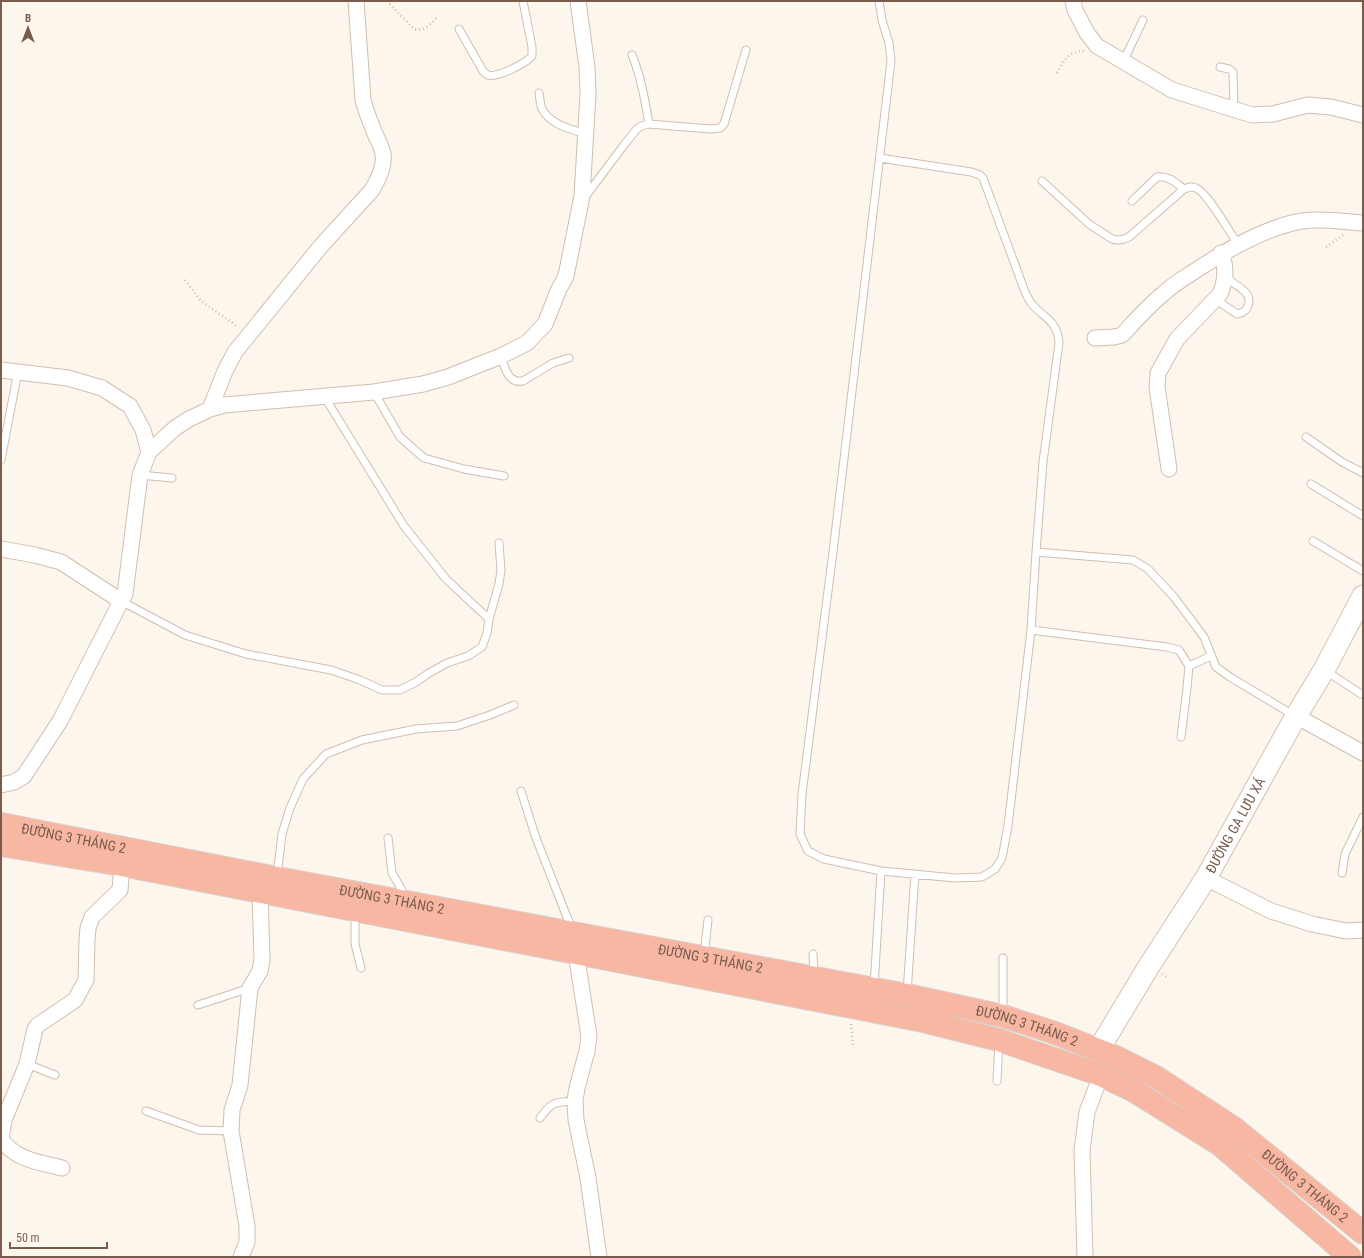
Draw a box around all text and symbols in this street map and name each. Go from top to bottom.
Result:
north arrow [8,8,48,48]
text: B [25,12,31,25]
street label: ĐƯỜNG GA LƯU XÁ [1202,774,1268,876]
street label: ĐƯỜNG 3 THÁNG 2 [20,820,127,856]
street label: ĐƯỜNG 3 THÁNG 2 [338,882,446,917]
street label: ĐƯỜNG 3 THÁNG 2 [657,941,764,976]
street label: ĐƯỜNG 3 THÁNG 2 [974,1002,1081,1049]
street label: ĐƯỜNG 3 THÁNG 2 [1259,1146,1351,1226]
scale bar [10,1224,107,1250]
text: 50 m [16,1231,40,1245]

